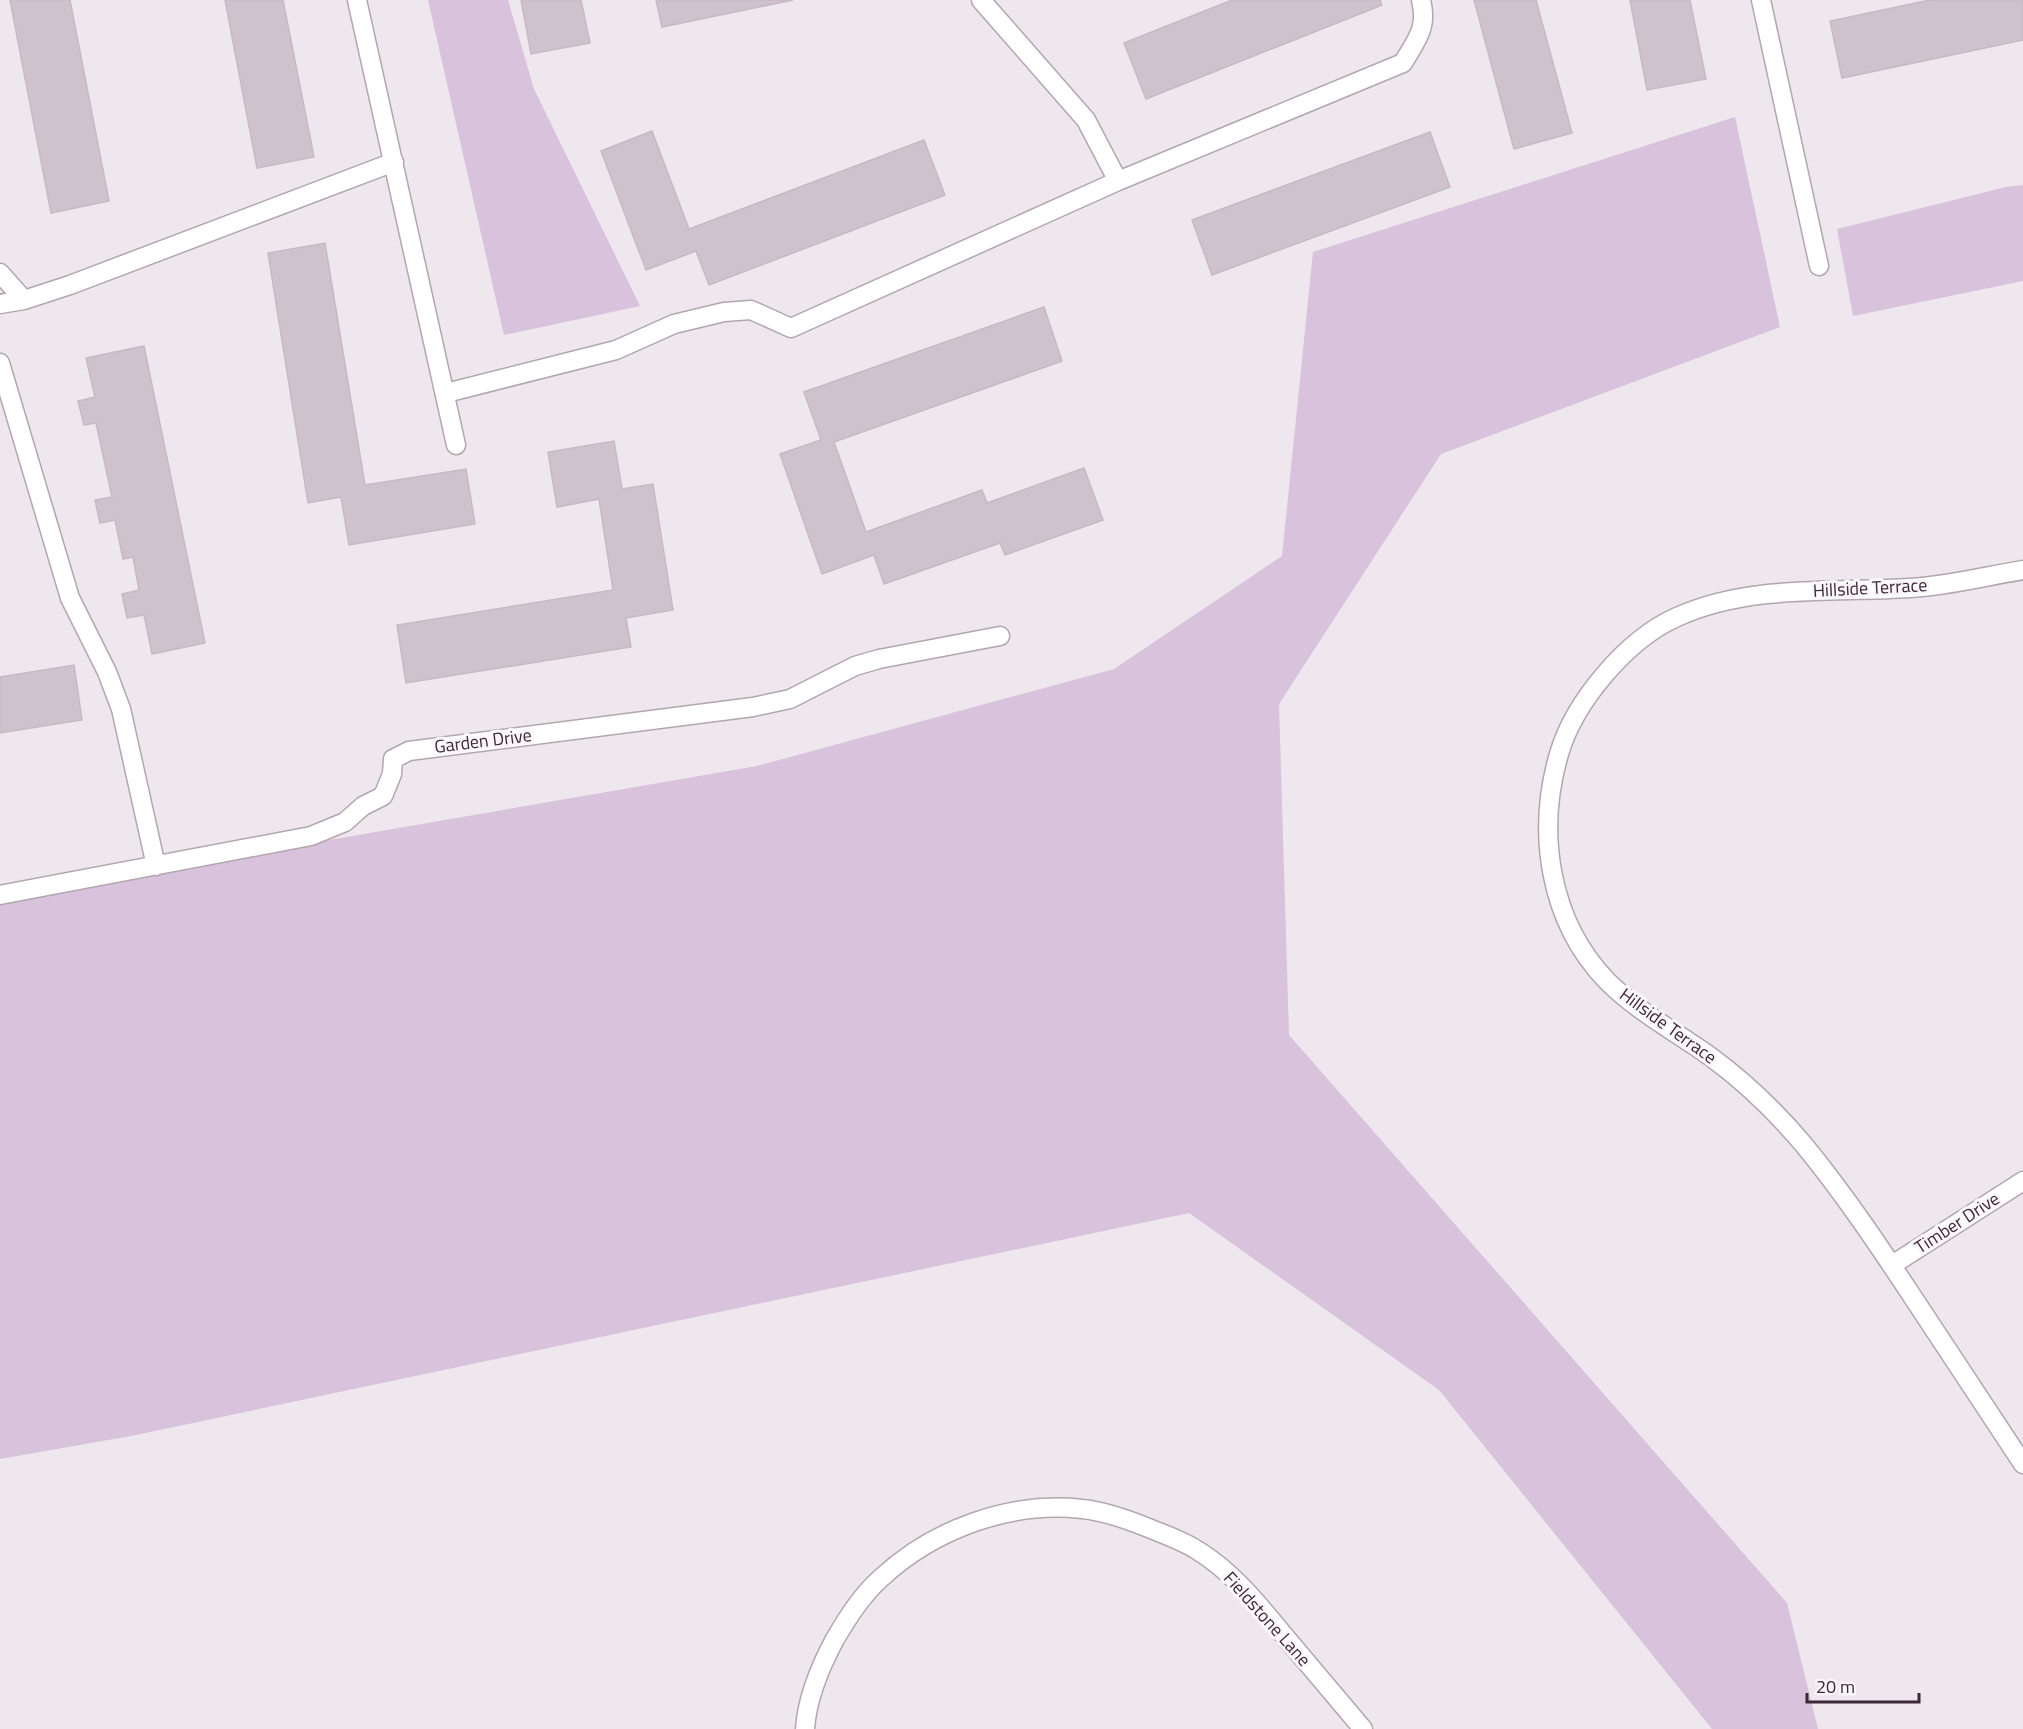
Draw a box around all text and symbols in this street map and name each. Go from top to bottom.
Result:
street label: Hillside Terrace [1812,571,1928,604]
street label: Garden Drive [433,721,533,760]
street label: Hillside Terrace [1614,981,1723,1070]
street label: Timber Drive [1909,1185,2005,1260]
street label: Fieldstone Lane [1217,1565,1317,1672]
scale bar [1807,1666,1920,1704]
text: 20 m [1816,1673,1855,1700]

